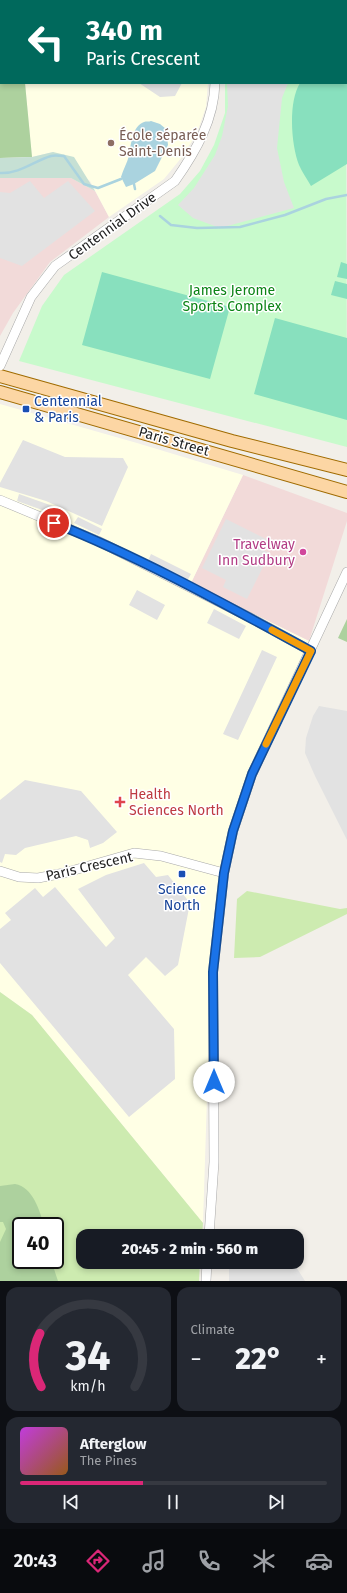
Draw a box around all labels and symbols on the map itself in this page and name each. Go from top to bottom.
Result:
place label: École séparée Saint-Denis [119,126,206,160]
marker: École séparée Saint-Denis [106,138,116,148]
street label: Centennial Drive [65,189,159,264]
park label: James Jerome Sports Complex [182,282,282,315]
place label: Centennial & Paris [34,393,102,426]
marker: Centennial & Paris [21,404,31,414]
street label: Paris Street [137,423,212,460]
pin [37,506,71,540]
place label: Travelway Inn Sudbury [218,536,295,569]
marker: Travelway Inn Sudbury [298,547,308,557]
place label: Health Sciences North [129,786,224,819]
marker: Health Sciences North [114,796,126,808]
street label: Paris Crescent [44,848,135,885]
marker: Science North [177,869,187,879]
place label: Science North [158,881,206,914]
position arrow [193,1061,235,1103]
speed limit sign: 40 [12,1217,64,1269]

